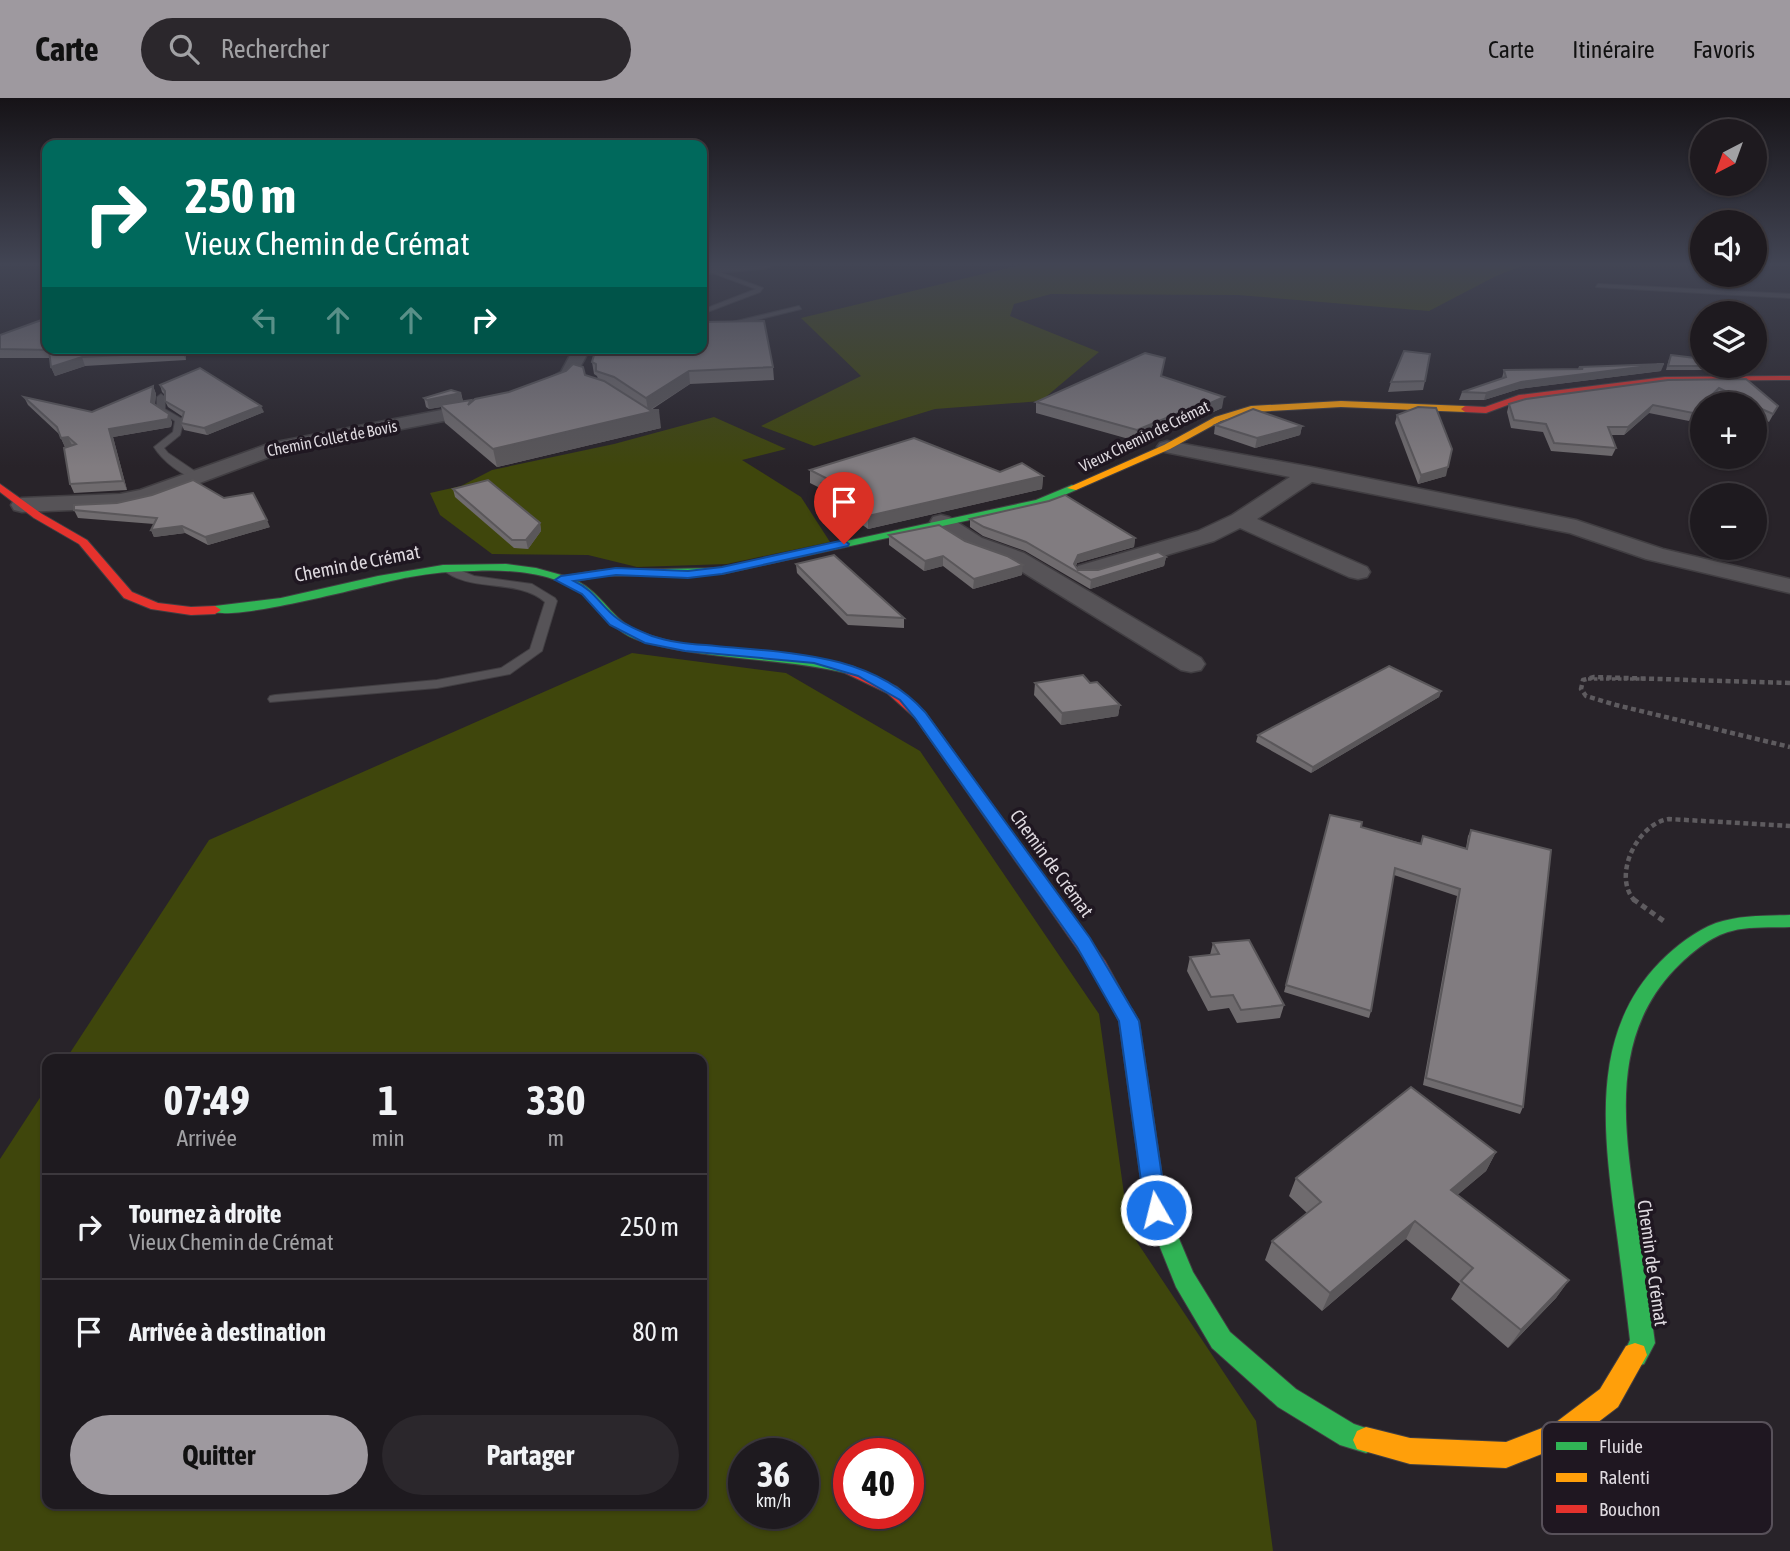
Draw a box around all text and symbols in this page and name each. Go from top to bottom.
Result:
search box [141,18,631,81]
text: Carte [35,30,99,68]
icon: search [165,30,203,68]
text: Rechercher [221,34,329,64]
text: Carte [1488,36,1534,63]
text: Itinéraire [1572,36,1655,63]
text: Favoris [1693,36,1755,63]
north arrow [1690,119,1768,196]
map controls [1690,119,1767,560]
text: 250 m [185,167,296,223]
icon: right [70,168,161,259]
button: sound [1690,210,1767,287]
text: Vieux Chemin de Crémat [185,225,470,262]
icon: left [246,301,284,339]
icon: ahead [319,301,357,339]
icon: ahead [392,301,430,339]
icon: right [465,301,503,339]
button: layers [1690,301,1767,378]
button: + [1690,392,1767,469]
street label: Vieux Chemin de Crémat [1076,397,1212,475]
street label: Chemin Collet de Bovis [265,416,399,459]
pin [814,472,874,544]
icon: arrive [825,483,863,521]
button: − [1690,483,1767,560]
street label: Chemin de Crémat [292,540,422,586]
street label: Chemin de Crémat [1006,805,1098,921]
text: 07:49 [164,1076,250,1124]
text: 1 [378,1076,398,1124]
text: 330 [526,1076,585,1124]
text: Arrivée [177,1125,237,1151]
text: min [372,1125,405,1151]
text: m [548,1125,564,1151]
position arrow [1119,1173,1193,1247]
street label: Chemin de Crémat [1633,1198,1673,1328]
text: Tournez à droite [129,1199,282,1229]
icon: right [70,1208,108,1246]
text: 250 m [620,1212,679,1242]
text: Vieux Chemin de Crémat [129,1229,334,1255]
icon: arrive [70,1313,108,1351]
text: Arrivée à destination [129,1317,326,1347]
text: 80 m [632,1317,679,1347]
button: Quitter [70,1415,368,1495]
button: Partager [382,1415,679,1495]
legend [1542,1422,1772,1534]
text: Fluide [1599,1435,1643,1457]
speed limit sign: 40 [833,1438,924,1529]
text: 36 [757,1454,790,1494]
text: Ralenti [1599,1466,1650,1488]
text: km/h [756,1490,791,1511]
text: Bouchon [1599,1498,1661,1520]

